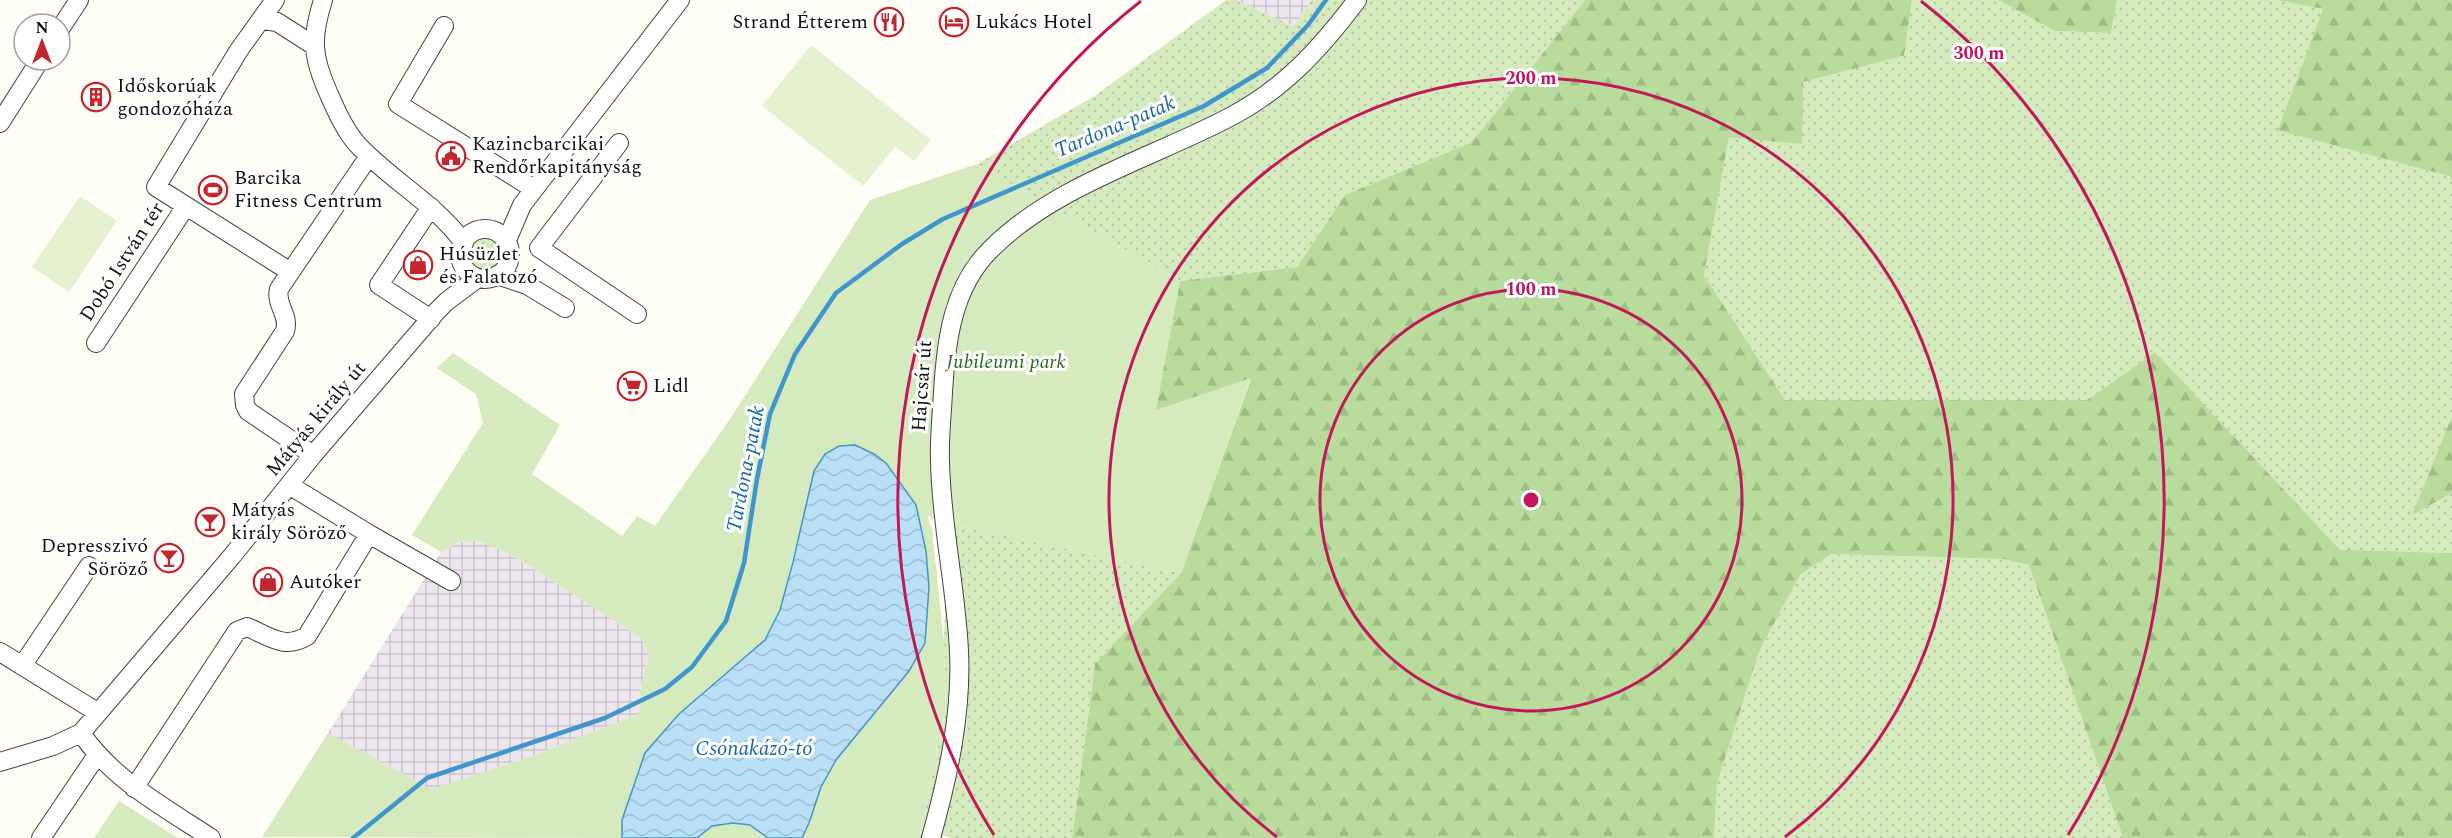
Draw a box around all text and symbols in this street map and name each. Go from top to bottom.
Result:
restaurant icon: Strand Étterem [873,6,905,38]
hotel icon: Lukács Hotel [938,6,970,38]
place label: Strand Étterem [732,7,868,37]
place label: Lukács Hotel [975,7,1092,37]
north arrow [12,12,72,72]
text: N [35,16,49,40]
text: 300 m [1953,40,2005,67]
text: 200 m [1505,65,1557,92]
place label: Időskorúak gondozóháza [117,71,233,124]
building icon: Időskorúak gondozóháza [80,81,112,113]
water label: Tardona-patak [1050,87,1180,167]
place label: Kazincbarcikai Rendőrkapitányság [472,129,642,182]
public building icon: Kazincbarcikai Rendőrkapitányság [435,140,467,172]
place label: Barcika Fitness Centrum [234,163,383,216]
sports icon: Barcika Fitness Centrum [197,174,229,206]
street label: Dobó István tér [72,196,172,328]
place label: Húsüzlet és Falatozó [439,239,537,292]
shop icon: Húsüzlet és Falatozó [402,249,434,281]
text: 100 m [1505,276,1557,303]
street label: Hajcsár út [904,339,940,433]
park label: Jubileumi park [944,347,1067,377]
street label: Mátyás király út [259,355,373,483]
supermarket icon: Lidl [616,370,648,402]
place label: Lidl [653,371,689,401]
water label: Tardona-patak [718,403,774,535]
centre of rings [1521,490,1541,510]
place label: Mátyás király Söröző [231,495,347,548]
bar icon: Mátyás király Söröző [194,506,226,538]
place label: Depresszivó Söröző [41,531,148,584]
bar icon: Depresszivó Söröző [153,542,185,574]
shop icon: Autóker [252,566,284,598]
place label: Autóker [289,567,361,597]
water label: Csónakázó-tó [695,733,813,765]

